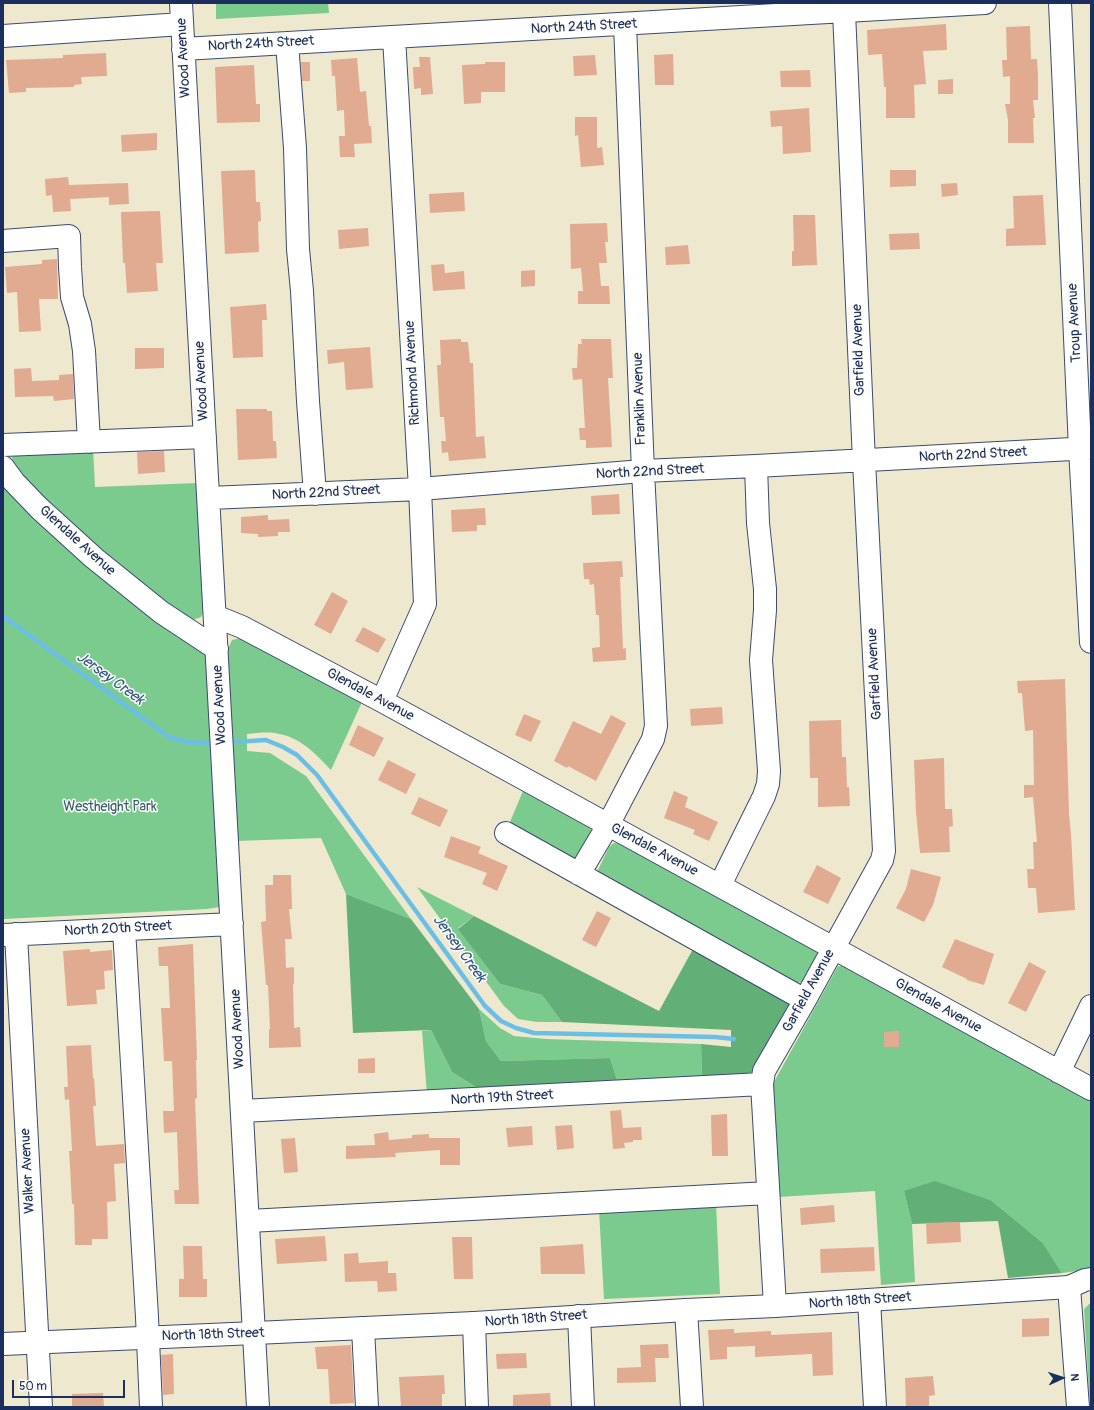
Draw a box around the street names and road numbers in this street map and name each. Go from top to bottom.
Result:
street label: North 24th Street [530,16,638,38]
street label: Wood Avenue [174,18,194,98]
street label: North 24th Street [207,33,315,55]
street label: Troup Avenue [1065,283,1085,363]
street label: Garfield Avenue [849,304,869,396]
street label: Richmond Avenue [402,320,424,426]
street label: Wood Avenue [192,341,212,421]
street label: Franklin Avenue [630,352,650,446]
street label: North 22nd Street [918,444,1028,466]
street label: North 22nd Street [595,461,705,483]
street label: North 22nd Street [271,482,381,504]
street label: Glendale Avenue [35,502,119,580]
street label: Garfield Avenue [864,628,886,720]
street label: Wood Avenue [210,665,230,745]
street label: Glendale Avenue [323,665,417,725]
street label: Glendale Avenue [607,820,701,880]
street label: North 20th Street [64,918,172,940]
street label: Garfield Avenue [779,947,839,1035]
street label: Glendale Avenue [892,975,984,1037]
street label: Wood Avenue [228,989,248,1069]
street label: North 19th Street [450,1087,554,1109]
street label: Walker Avenue [17,1128,39,1214]
street label: North 18th Street [808,1289,912,1313]
street label: North 18th Street [484,1307,588,1331]
street label: North 18th Street [161,1325,265,1345]

